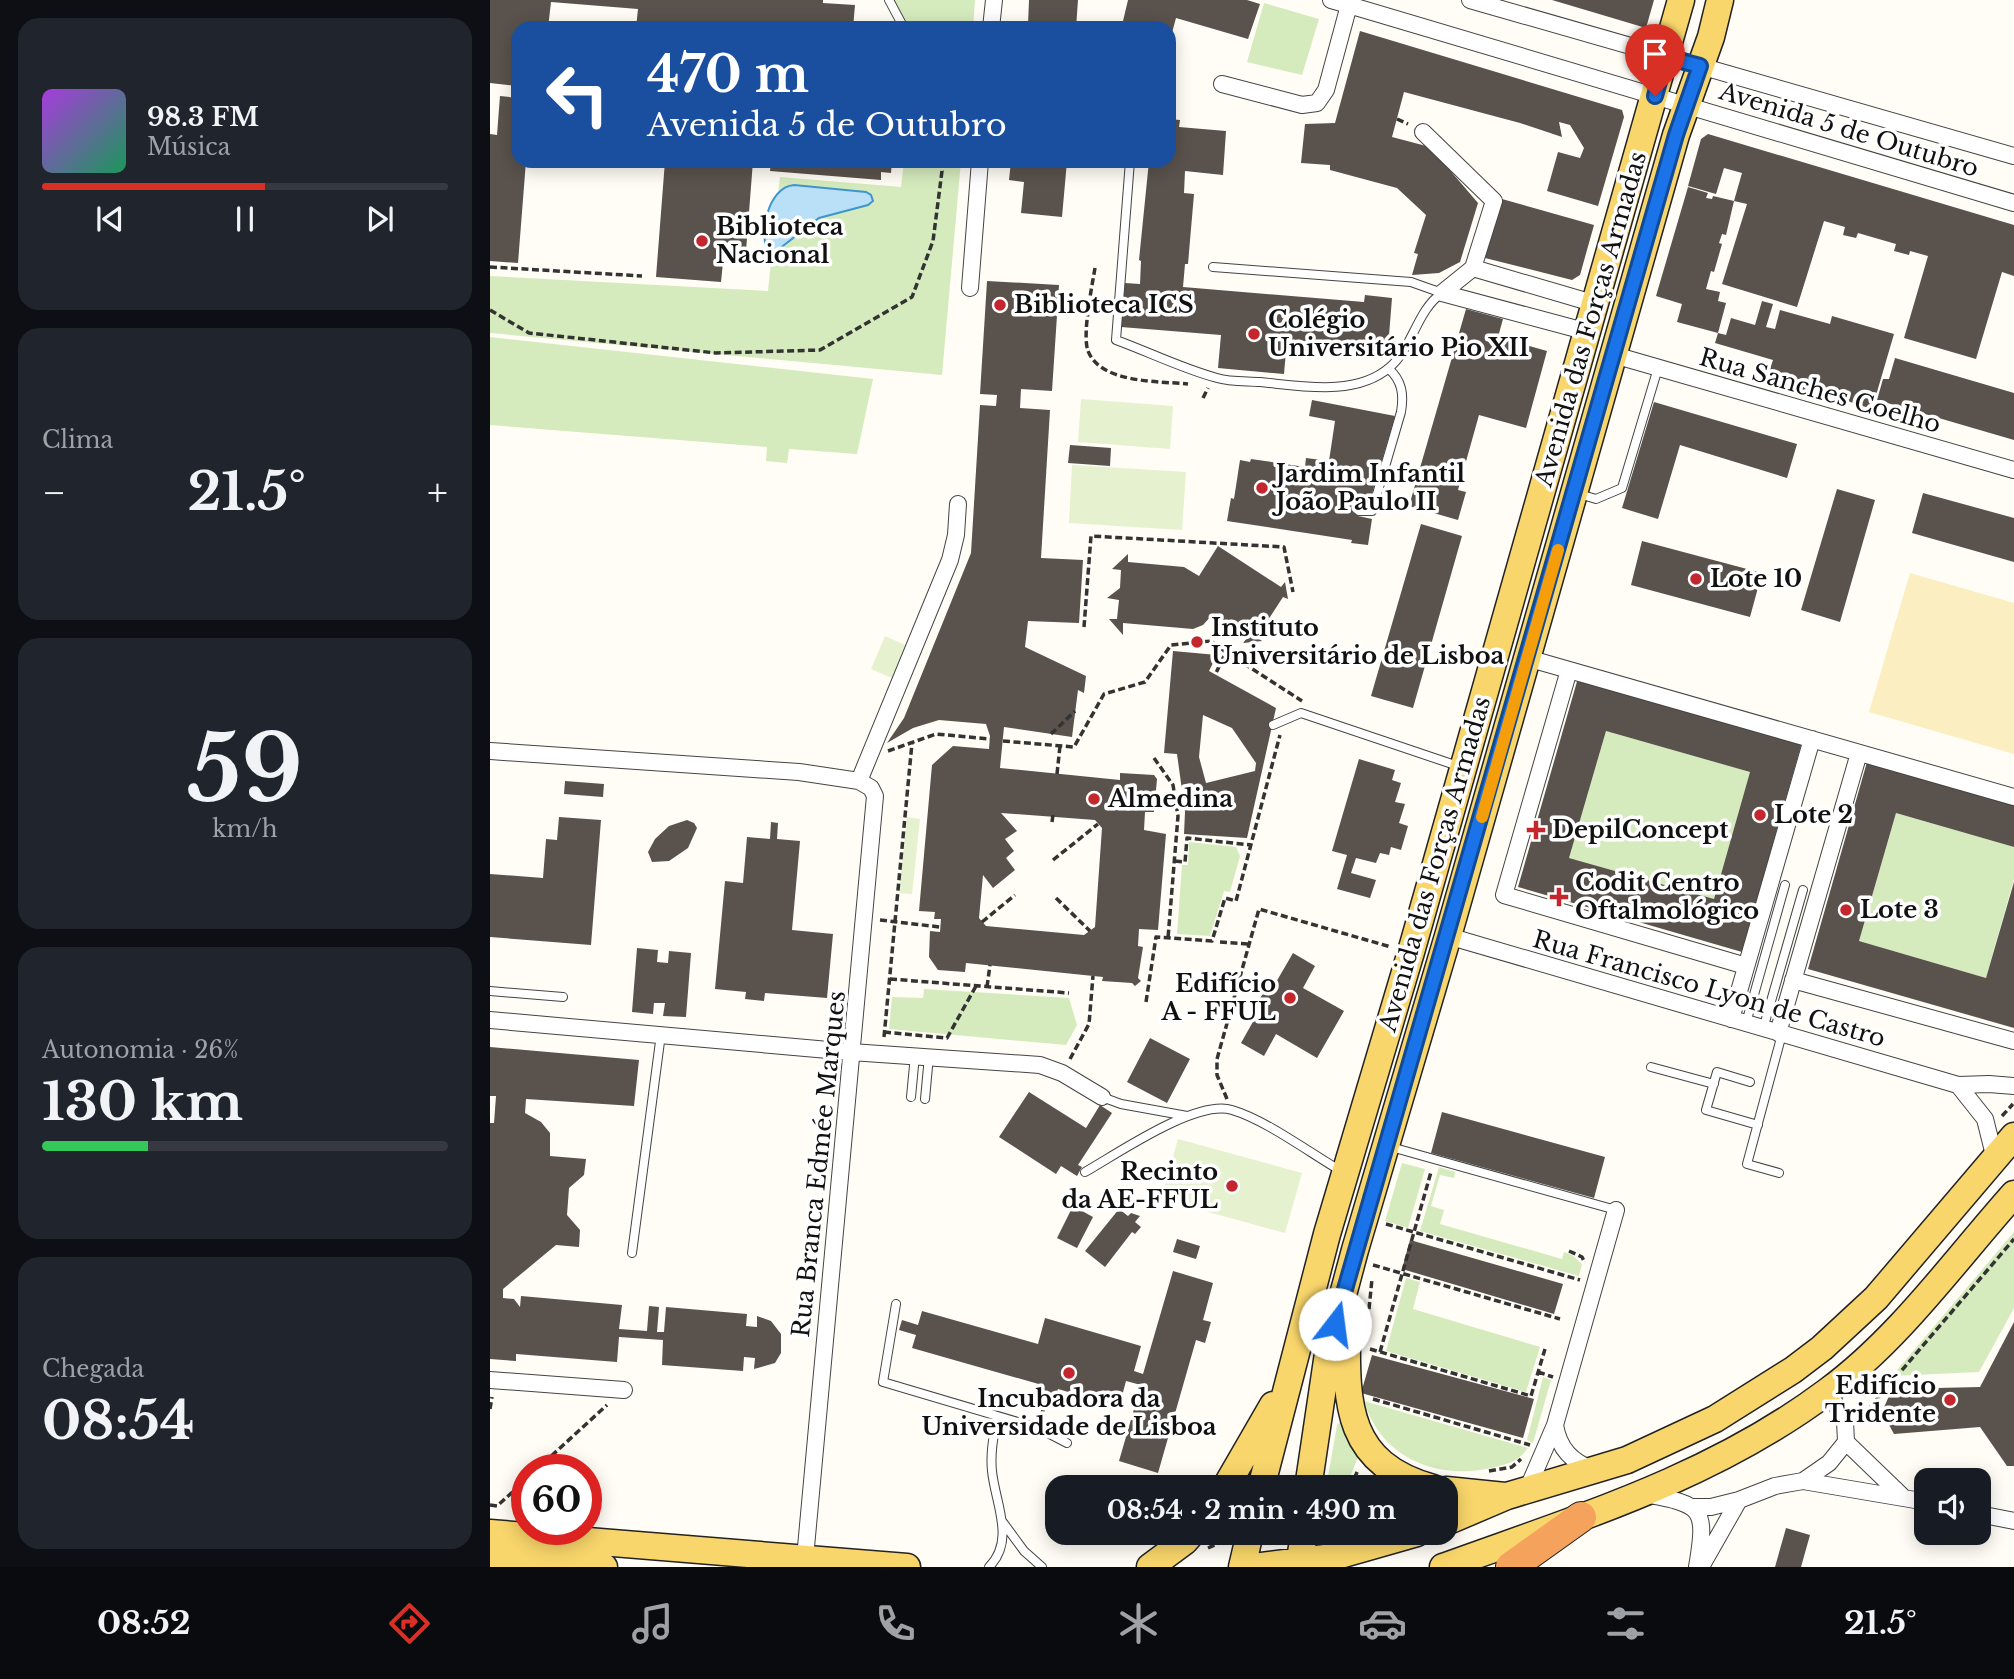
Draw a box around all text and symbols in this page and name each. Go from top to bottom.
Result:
pin [1625,24,1685,96]
icon: arrive [1636,35,1674,73]
text: 470 m [647,44,809,105]
icon: left [532,49,623,140]
street label: Avenida 5 de Outubro [1715,76,1982,183]
text: 98.3 FM [147,101,259,133]
text: Avenida 5 de Outubro [647,105,1007,145]
text: Música [147,133,230,161]
street label: Avenida das Forças Armadas [1528,148,1652,491]
icon: previous [91,200,129,238]
icon: pause [226,200,264,238]
icon: next [361,200,399,238]
place label: Biblioteca Nacional [716,212,844,269]
marker: Biblioteca Nacional [694,233,710,249]
place label: Biblioteca ICS [1014,290,1194,319]
marker: Biblioteca ICS [992,297,1008,313]
place label: Colégio Universitário Pio XII [1268,305,1529,362]
marker: Colégio Universitário Pio XII [1246,326,1262,342]
street label: Rua Sanches Coelho [1696,342,1944,439]
text: Clima [42,426,113,454]
place label: Jardim Infantil João Paulo II [1271,459,1465,516]
text: 21.5° [187,460,306,524]
text: − [42,469,66,516]
text: + [427,469,448,516]
marker: Jardim Infantil João Paulo II [1254,480,1270,496]
place label: Lote 10 [1710,564,1802,593]
marker: Lote 10 [1688,571,1704,587]
place label: Instituto Universitário de Lisboa [1211,613,1505,670]
marker: Instituto Universitário de Lisboa [1189,634,1205,650]
street label: Avenida das Forças Armadas [1372,693,1496,1036]
text: 59 [187,713,303,826]
place label: Almedina [1107,784,1233,813]
marker: Almedina [1086,791,1102,807]
place label: Lote 2 [1774,800,1853,829]
marker: Lote 2 [1752,807,1768,823]
text: km/h [212,815,278,843]
place label: DepilConcept [1552,815,1729,844]
marker: DepilConcept [1526,820,1546,840]
place label: Codit Centro Oftalmológico [1575,868,1759,925]
marker: Codit Centro Oftalmológico [1549,887,1569,907]
place label: Lote 3 [1860,895,1939,924]
marker: Lote 3 [1838,902,1854,918]
street label: Rua Francisco Lyon de Castro [1530,924,1889,1053]
place label: Edifício A - FFUL [1161,969,1276,1026]
street label: Rua Branca Edmée Marques [786,989,851,1339]
marker: Edifício A - FFUL [1282,990,1298,1006]
text: Autonomia · 26% [42,1036,239,1064]
text: 130 km [42,1070,243,1134]
place label: Recinto da AE-FFUL [1061,1157,1218,1214]
marker: Recinto da AE-FFUL [1224,1178,1240,1194]
position arrow [1298,1287,1372,1361]
text: Chegada [42,1355,144,1383]
marker: Incubadora da Universidade de Lisboa [1061,1365,1077,1381]
place label: Edifício Tridente [1825,1371,1936,1428]
place label: Incubadora da Universidade de Lisboa [921,1384,1217,1441]
text: 08:54 [42,1389,195,1453]
marker: Edifício Tridente [1942,1392,1958,1408]
speed limit sign: 60 [511,1454,602,1545]
map controls [1914,1468,1991,1545]
button: sound [1914,1468,1991,1545]
text: 08:54 · 2 min · 490 m [1107,1494,1396,1526]
icon: directions [385,1599,434,1648]
icon: music [628,1599,677,1648]
icon: phone [871,1599,920,1648]
icon: climate [1114,1599,1163,1648]
icon: car [1358,1599,1407,1648]
icon: filters [1601,1599,1650,1648]
text: 08:52 [97,1603,191,1643]
text: 21.5° [1844,1603,1917,1643]

